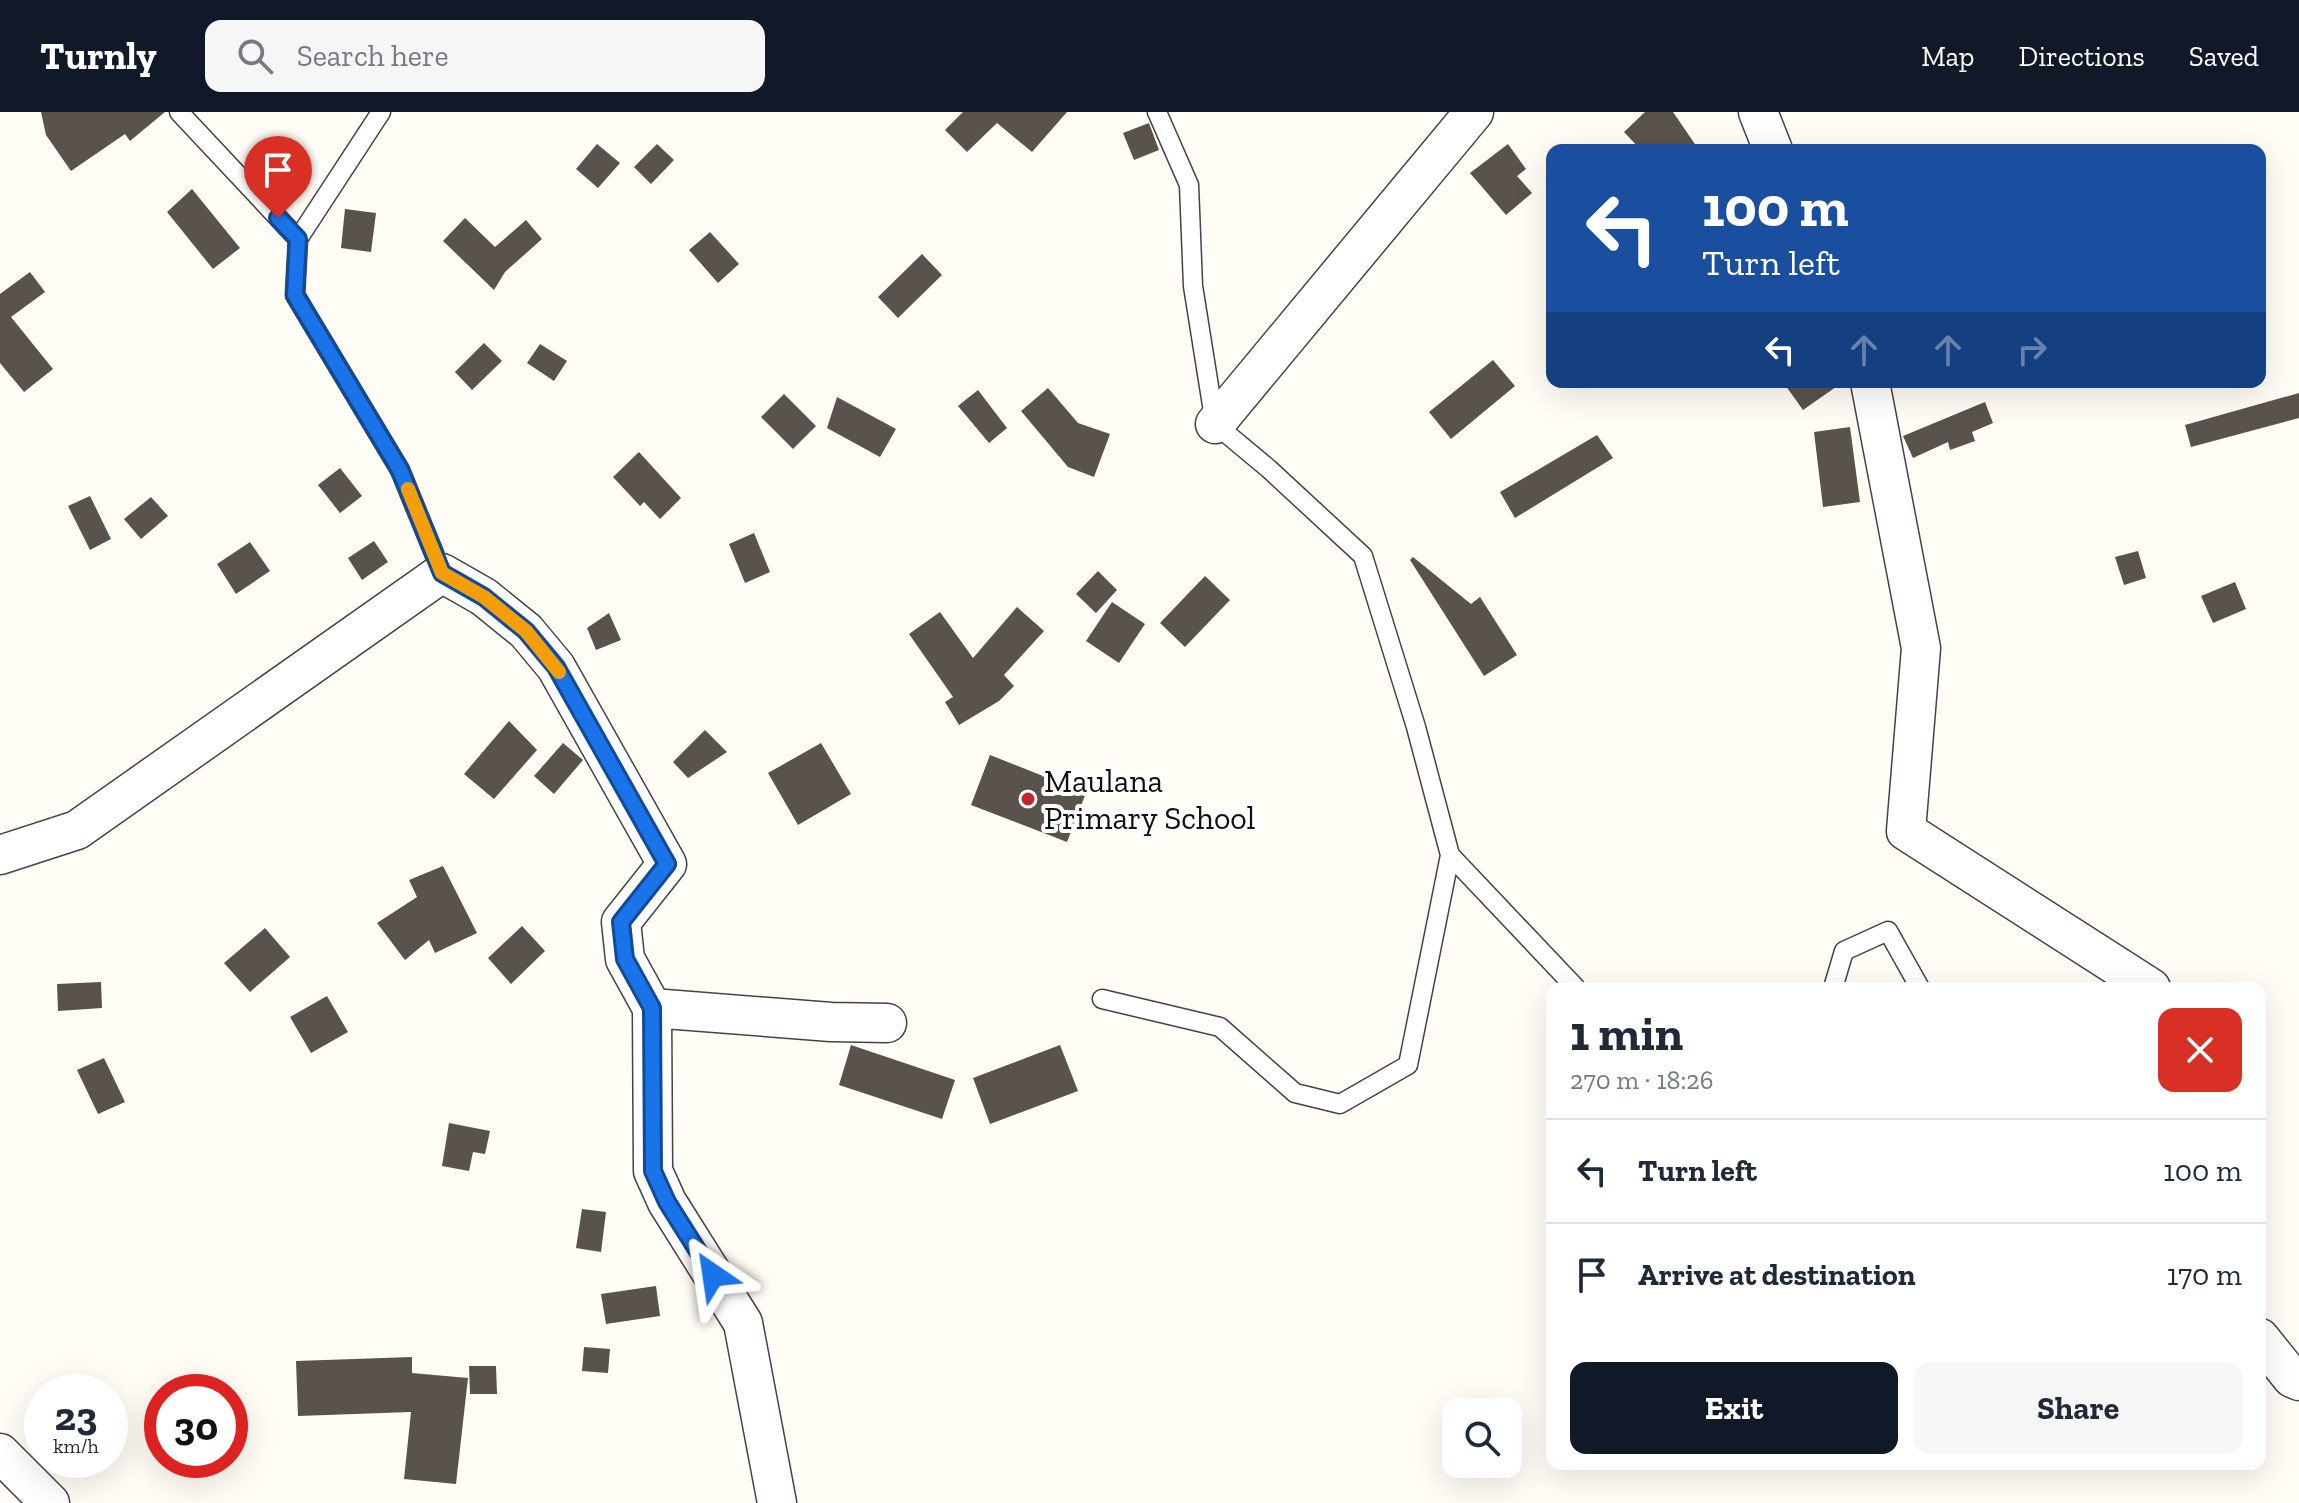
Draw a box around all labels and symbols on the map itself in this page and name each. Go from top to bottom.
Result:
pin [244,136,312,218]
place label: Maulana Primary School [1044,762,1255,837]
marker: Maulana Primary School [1019,790,1037,808]
position arrow [671,1233,755,1317]
speed limit sign: 30 [144,1374,248,1478]

